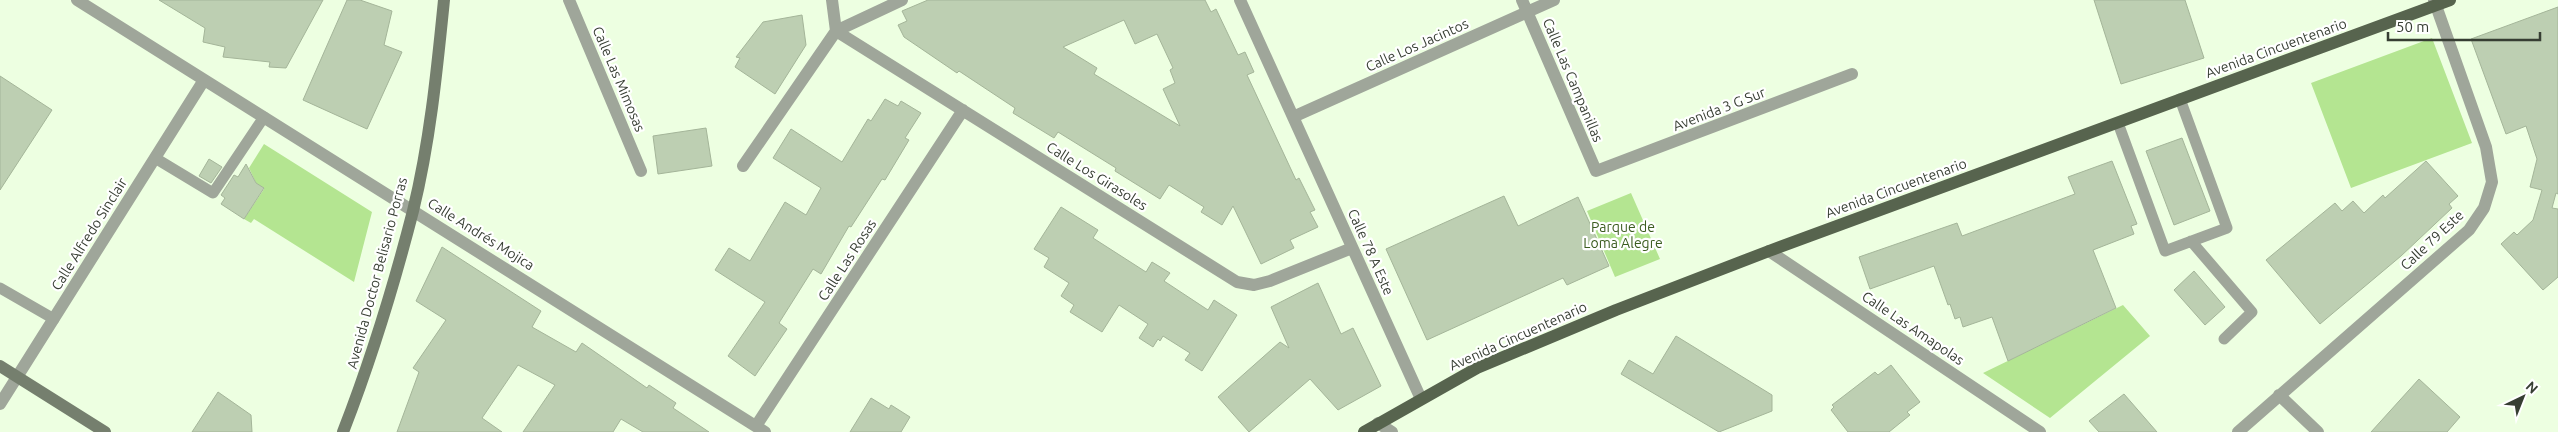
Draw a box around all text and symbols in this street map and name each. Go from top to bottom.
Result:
scale bar [2388,10,2540,42]
street label: Calle Los Jacintos [1363,15,1471,75]
street label: Avenida Cincuentenario [2203,15,2349,81]
street label: Calle Las Campanillas [1540,16,1606,144]
text: 50 m [2396,18,2429,35]
street label: Calle Las Mimosas [590,24,648,134]
street label: Avenida 3 G Sur [1671,84,1768,134]
street label: Calle Los Girasoles [1044,139,1150,213]
street label: Avenida Cincuentenario [1823,155,1969,221]
street label: Calle Alfredo Sinclair [48,174,130,293]
street label: Avenida Doctor Belisario Porras [344,176,410,370]
street label: Calle Andrés Mojica [425,195,537,273]
street label: Calle 78 A Este [1345,206,1397,298]
street label: Calle 79 Este [2397,207,2467,273]
street label: Calle Las Rosas [815,216,879,304]
park label: Parque de Loma Alegre [1583,219,1663,251]
street label: Calle Las Amapolas [1859,288,1967,368]
street label: Avenida Cincuentenario [1447,298,1589,374]
north arrow [2498,372,2548,422]
text: N [2523,378,2541,397]

